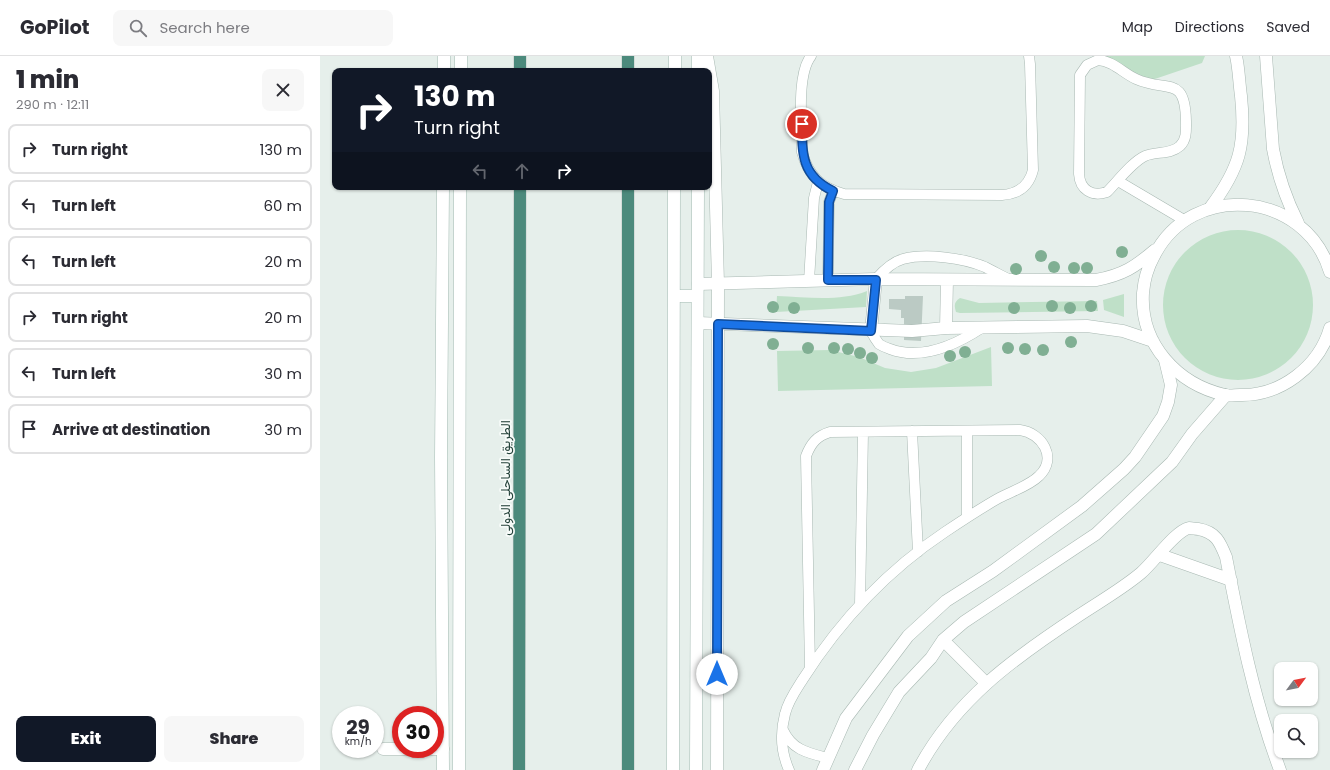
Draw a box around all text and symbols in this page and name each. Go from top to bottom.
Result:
search box [113,10,393,46]
text: GoPilot [20,14,89,41]
icon: search [127,17,149,39]
text: Search here [159,17,250,38]
text: Map [1122,17,1153,37]
text: Directions [1175,17,1244,37]
text: Saved [1266,17,1310,37]
text: 1 min [16,63,79,96]
button: close [262,69,304,111]
text: 130 m [414,77,495,116]
icon: right [348,84,400,136]
text: 290 m · 12:11 [16,95,89,114]
pin [785,107,819,141]
icon: arrive [791,113,813,135]
text: Turn right [414,115,500,140]
icon: right [18,138,40,160]
text: Turn right [52,139,128,160]
text: 130 m [259,139,302,160]
icon: left [469,160,491,182]
icon: ahead [511,160,533,182]
icon: right [553,160,575,182]
icon: left [18,194,40,216]
text: Turn left [52,195,116,216]
text: 60 m [264,195,302,216]
icon: left [18,250,40,272]
text: Turn left [52,251,116,272]
text: 20 m [264,251,302,272]
icon: right [18,306,40,328]
text: Turn right [52,307,128,328]
text: 20 m [264,307,302,328]
icon: left [18,362,40,384]
text: Turn left [52,363,116,384]
text: 30 m [264,363,302,384]
icon: arrive [18,418,40,440]
text: Arrive at destination [52,419,210,440]
text: 30 m [264,419,302,440]
street label: الطريق الساحلى الدولى [496,420,515,536]
position arrow [696,653,738,695]
north arrow [1274,662,1318,706]
map controls [1274,662,1318,758]
speed limit sign: 30 [392,706,444,758]
text: 29 [346,713,370,741]
button: search [1274,714,1318,758]
button: Exit [16,716,156,762]
button: Share [164,716,304,762]
text: km/h [345,734,371,749]

